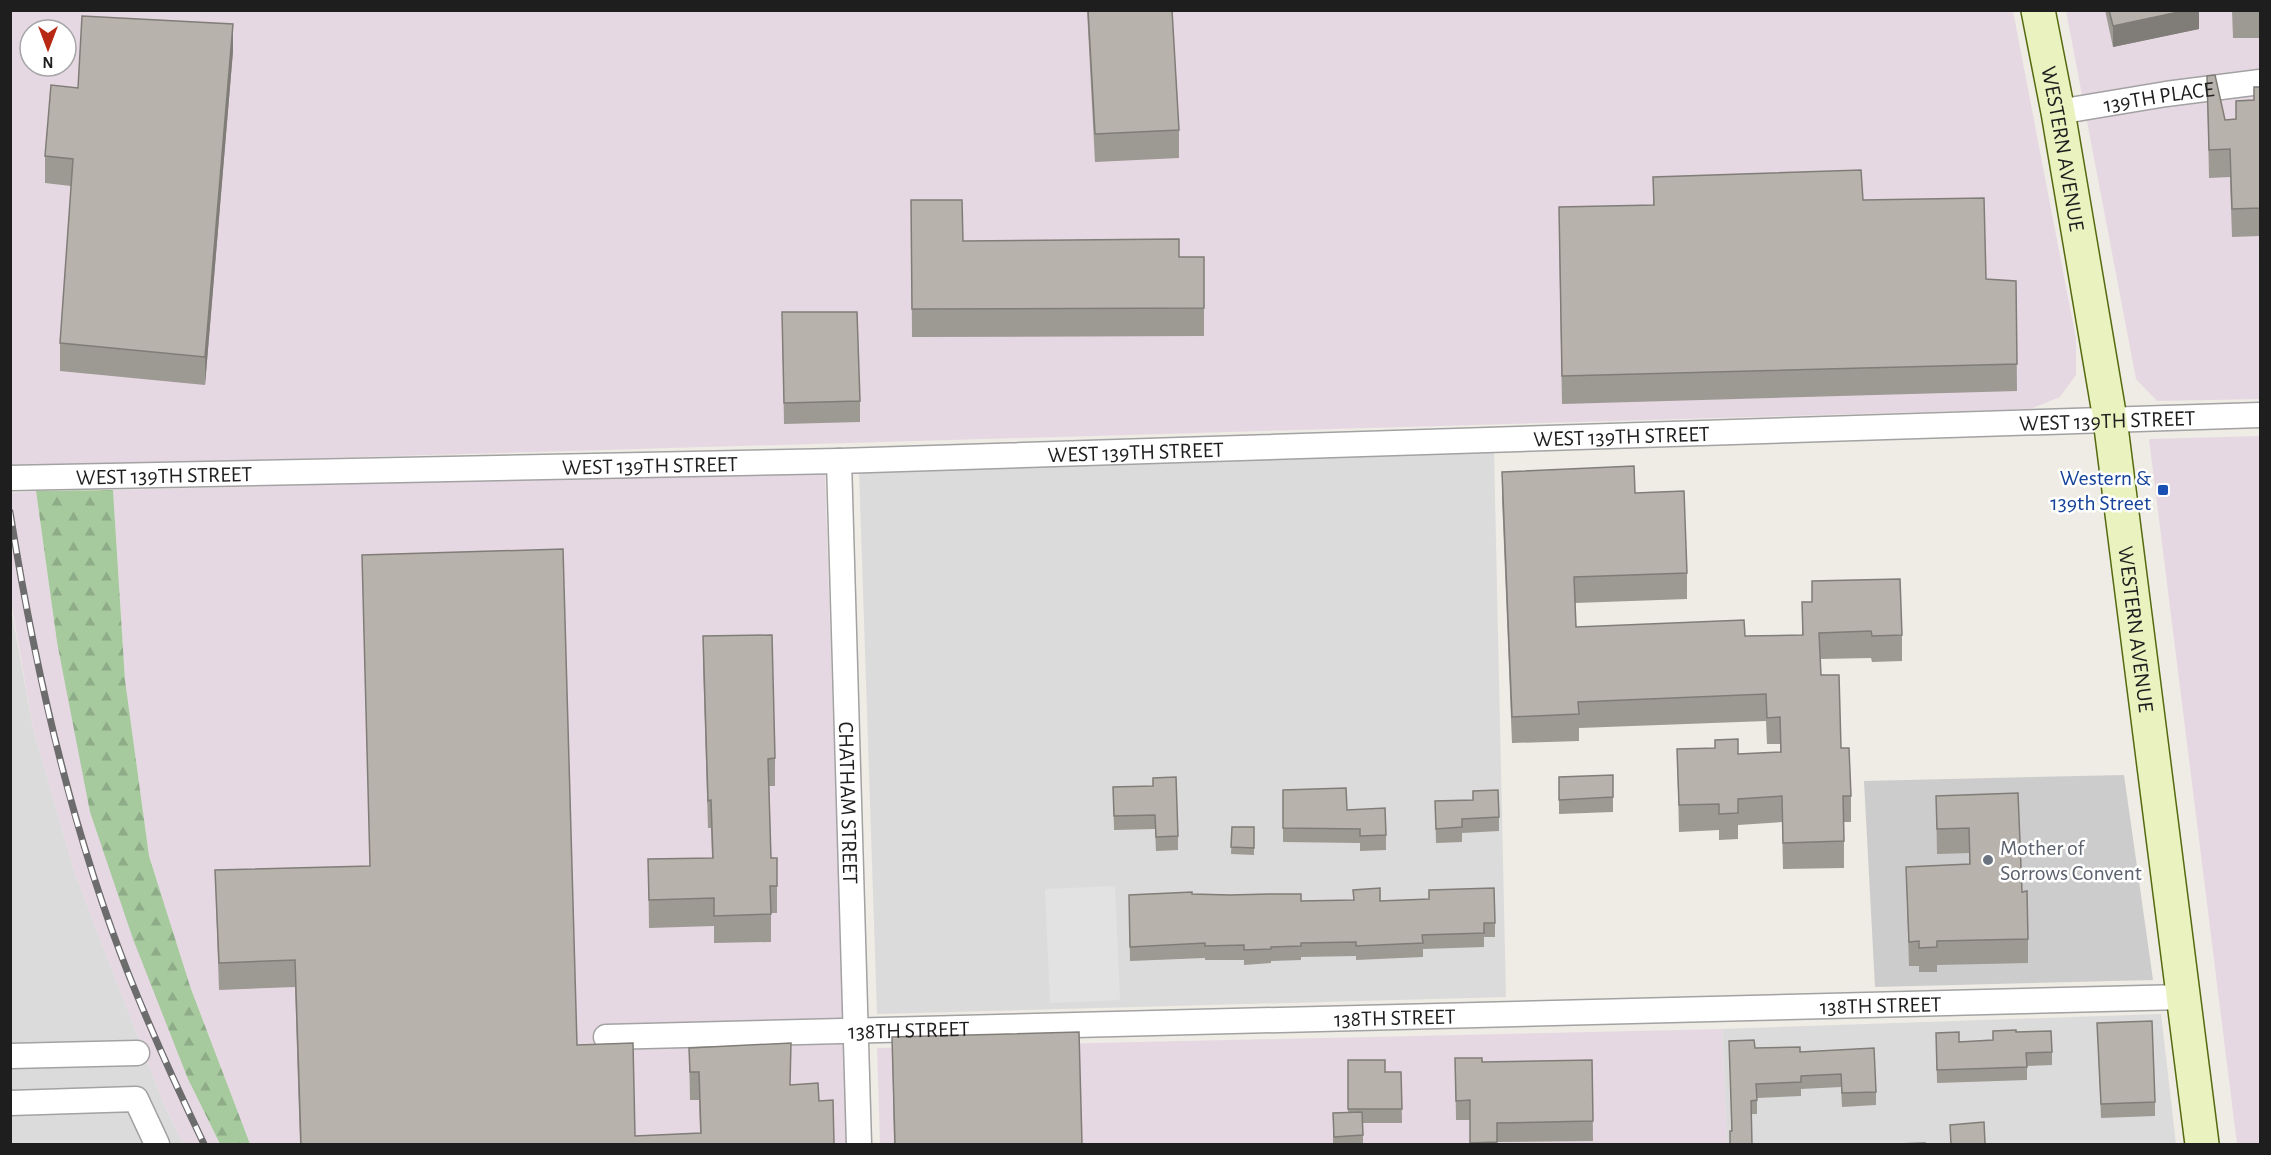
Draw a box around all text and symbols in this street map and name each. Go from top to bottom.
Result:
north arrow [18,18,78,78]
text: N [42,54,54,70]
street label: WESTERN AVENUE [2037,64,2088,233]
street label: 139TH PLACE [2102,78,2216,116]
street label: WEST 139TH STREET [2019,407,2196,435]
street label: WEST 139TH STREET [1533,423,1710,451]
street label: WEST 139TH STREET [1047,439,1224,466]
street label: WEST 139TH STREET [562,453,738,479]
street label: WEST 139TH STREET [76,463,253,489]
place label: Western & 139th Street [2050,467,2152,514]
marker: Western & 139th Street [2156,483,2170,497]
street label: WESTERN AVENUE [2114,545,2157,714]
street label: CHATHAM STREET [835,721,861,885]
place label: Mother of Sorrows Convent [2000,837,2142,884]
marker: Mother of Sorrows Convent [1981,853,1995,867]
street label: 138TH STREET [1820,993,1942,1018]
street label: 138TH STREET [1334,1005,1456,1031]
street label: 138TH STREET [848,1018,970,1043]

